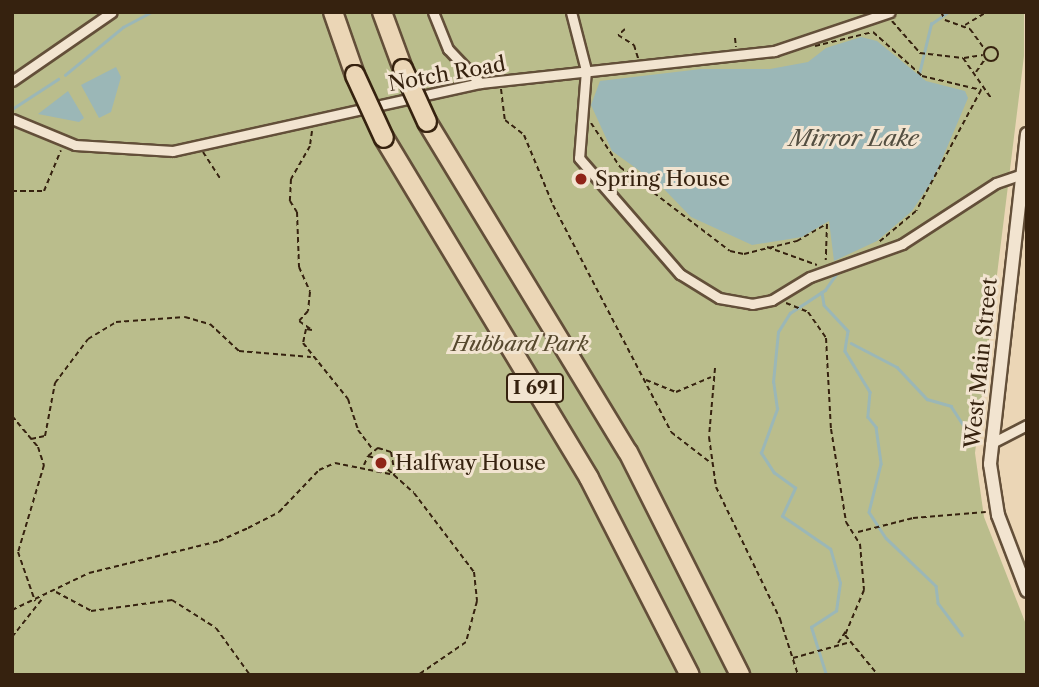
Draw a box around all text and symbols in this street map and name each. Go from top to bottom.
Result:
street label: Notch Road [386,51,508,97]
water label: Mirror Lake [789,124,919,152]
place label: Spring House [595,166,730,192]
marker: Spring House [573,171,589,187]
street label: West Main Street [959,276,1003,450]
park label: Hubbard Park [451,331,589,357]
road number: I 691 [505,372,565,404]
place label: Halfway House [395,450,546,476]
marker: Halfway House [373,455,389,471]

